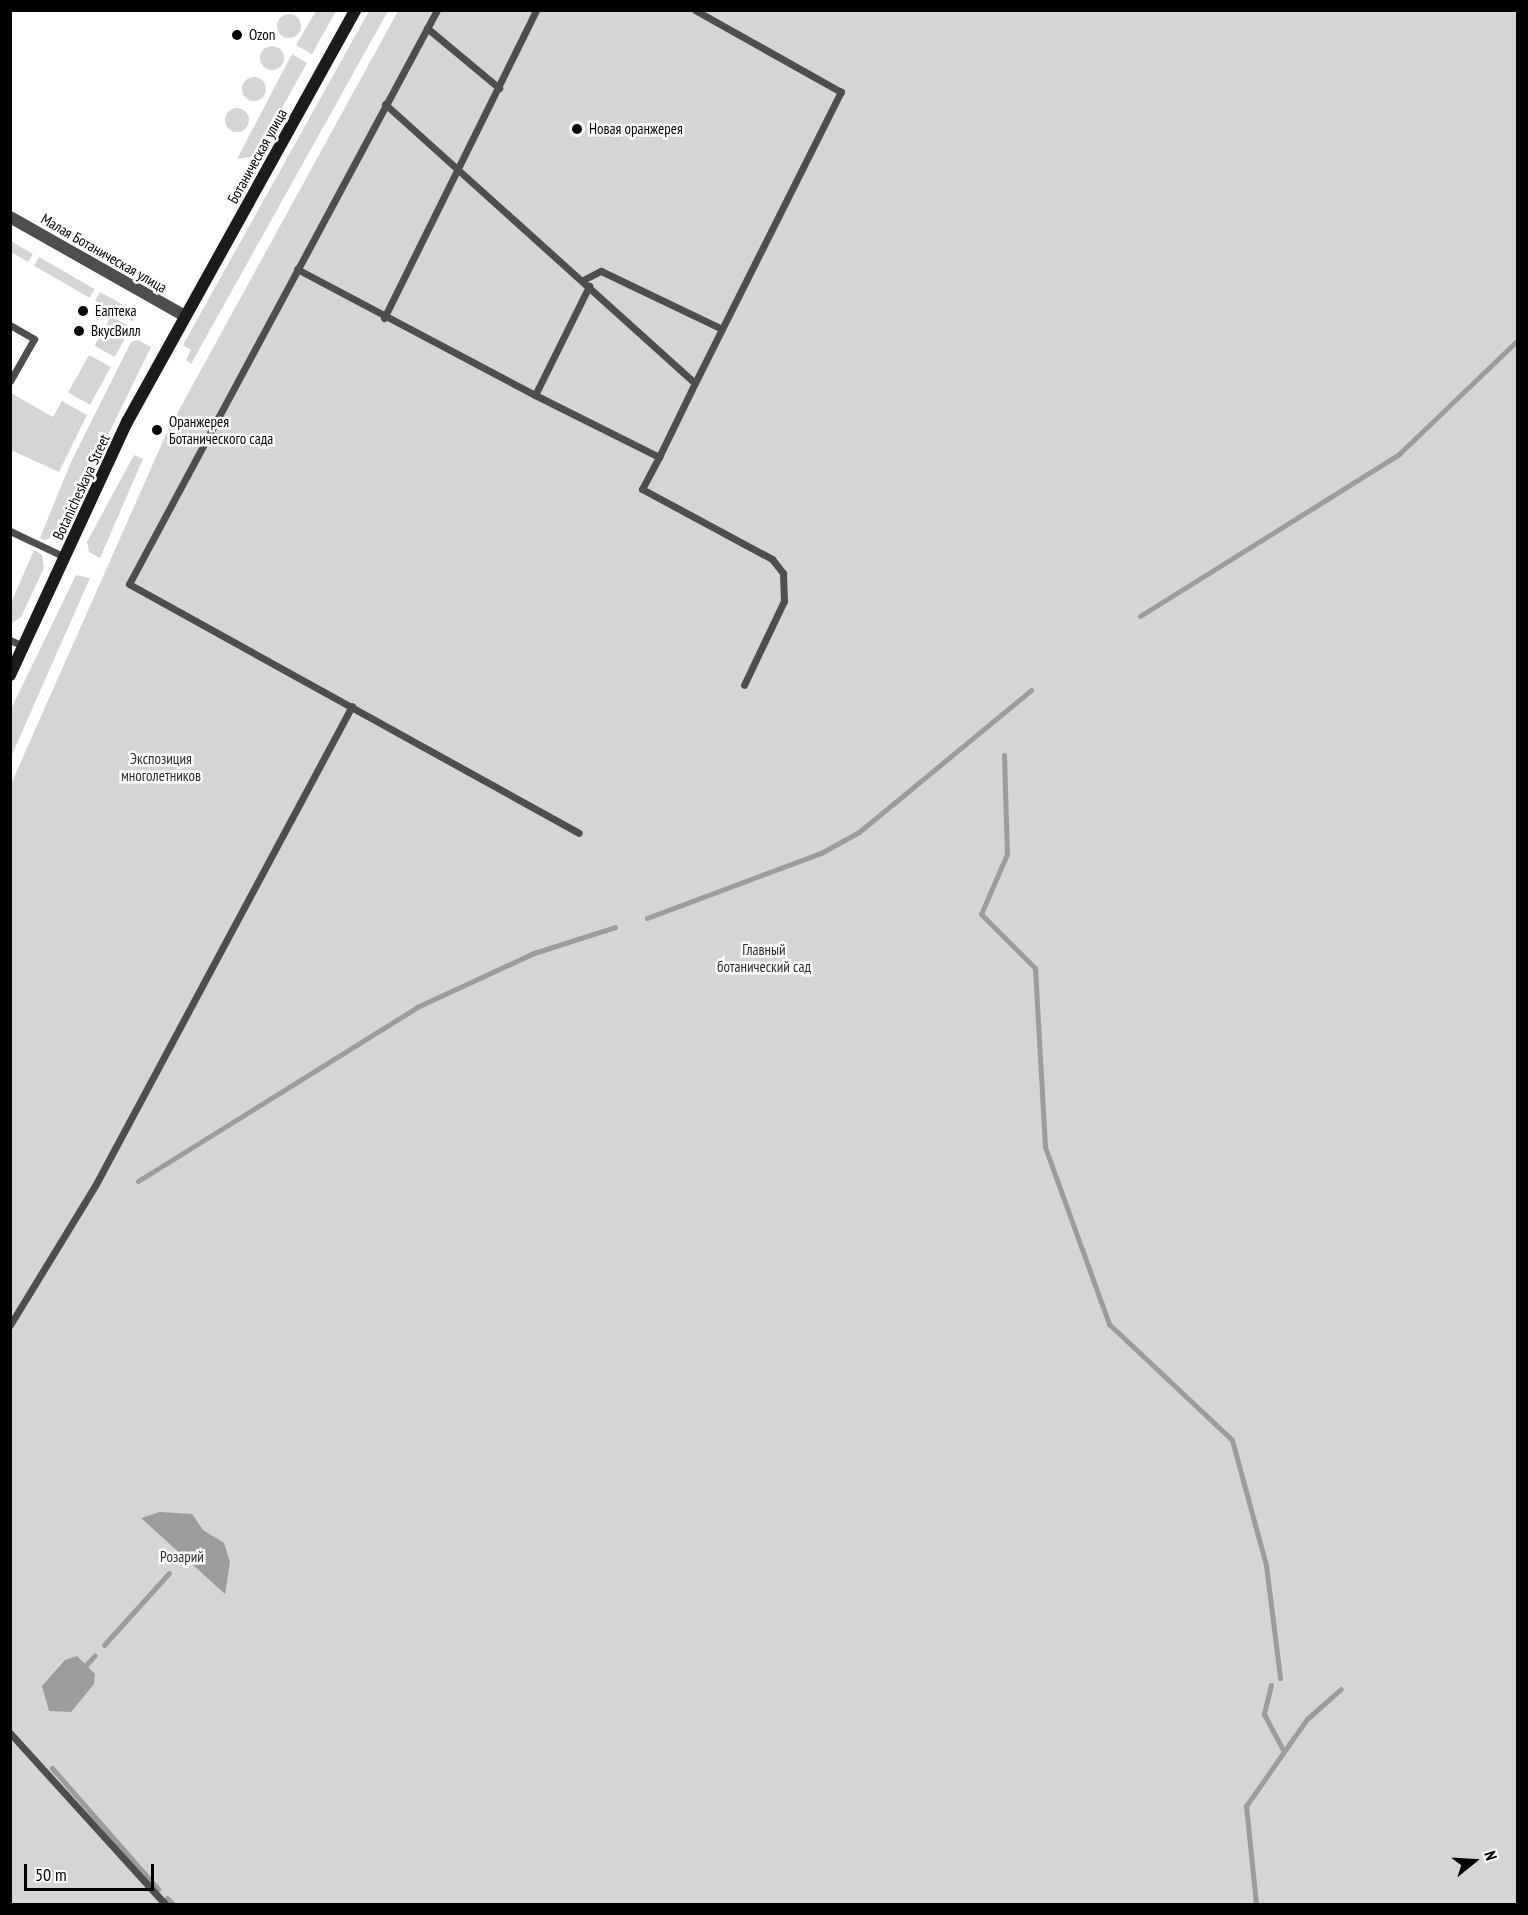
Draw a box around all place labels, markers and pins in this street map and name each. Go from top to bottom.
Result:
place label: Ozon [249,26,275,44]
marker: Ozon [230,28,244,42]
place label: Новая оранжерея [589,120,683,138]
marker: Новая оранжерея [570,122,584,136]
place label: Еаптека [95,302,137,320]
marker: Еаптека [76,304,90,318]
place label: ВкусВилл [91,322,141,340]
marker: ВкусВилл [72,324,86,338]
place label: Оранжерея Ботанического сада [169,412,273,447]
marker: Оранжерея Ботанического сада [150,423,164,437]

